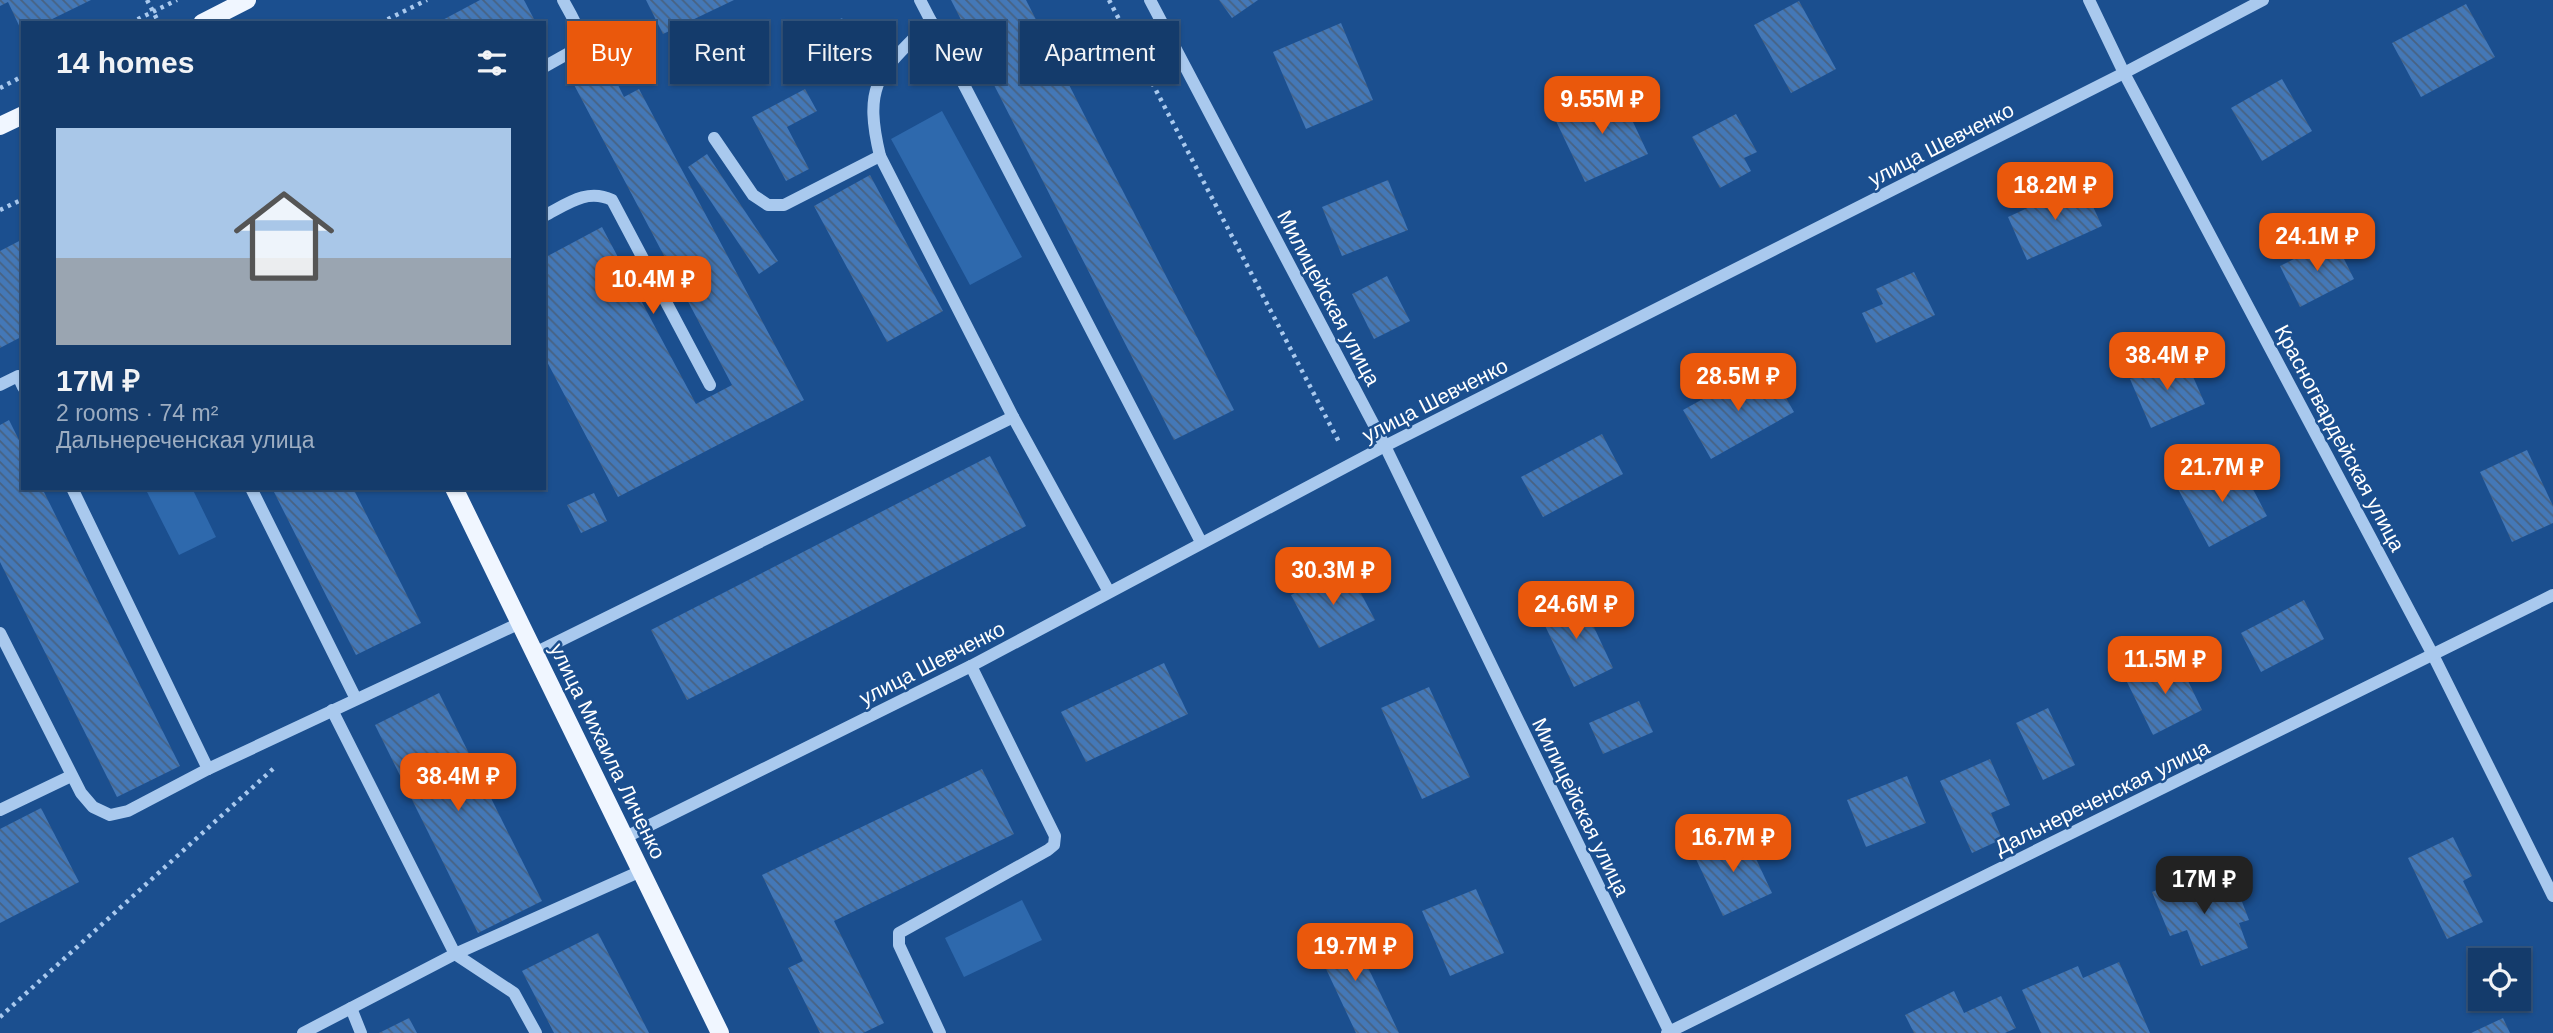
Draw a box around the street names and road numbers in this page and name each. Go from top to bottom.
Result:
street label: улица Шевченко [1864,97,2018,191]
street label: Милицейская улица [1273,206,1385,390]
street label: Красногвардейская улица [2270,321,2410,555]
street label: улица Шевченко [1358,353,1512,447]
street label: улица Шевченко [855,616,1009,710]
street label: улица Михаила Личенко [546,639,670,863]
street label: Милицейская улица [1528,714,1634,900]
street label: Дальнереченская улица [1991,735,2213,859]

